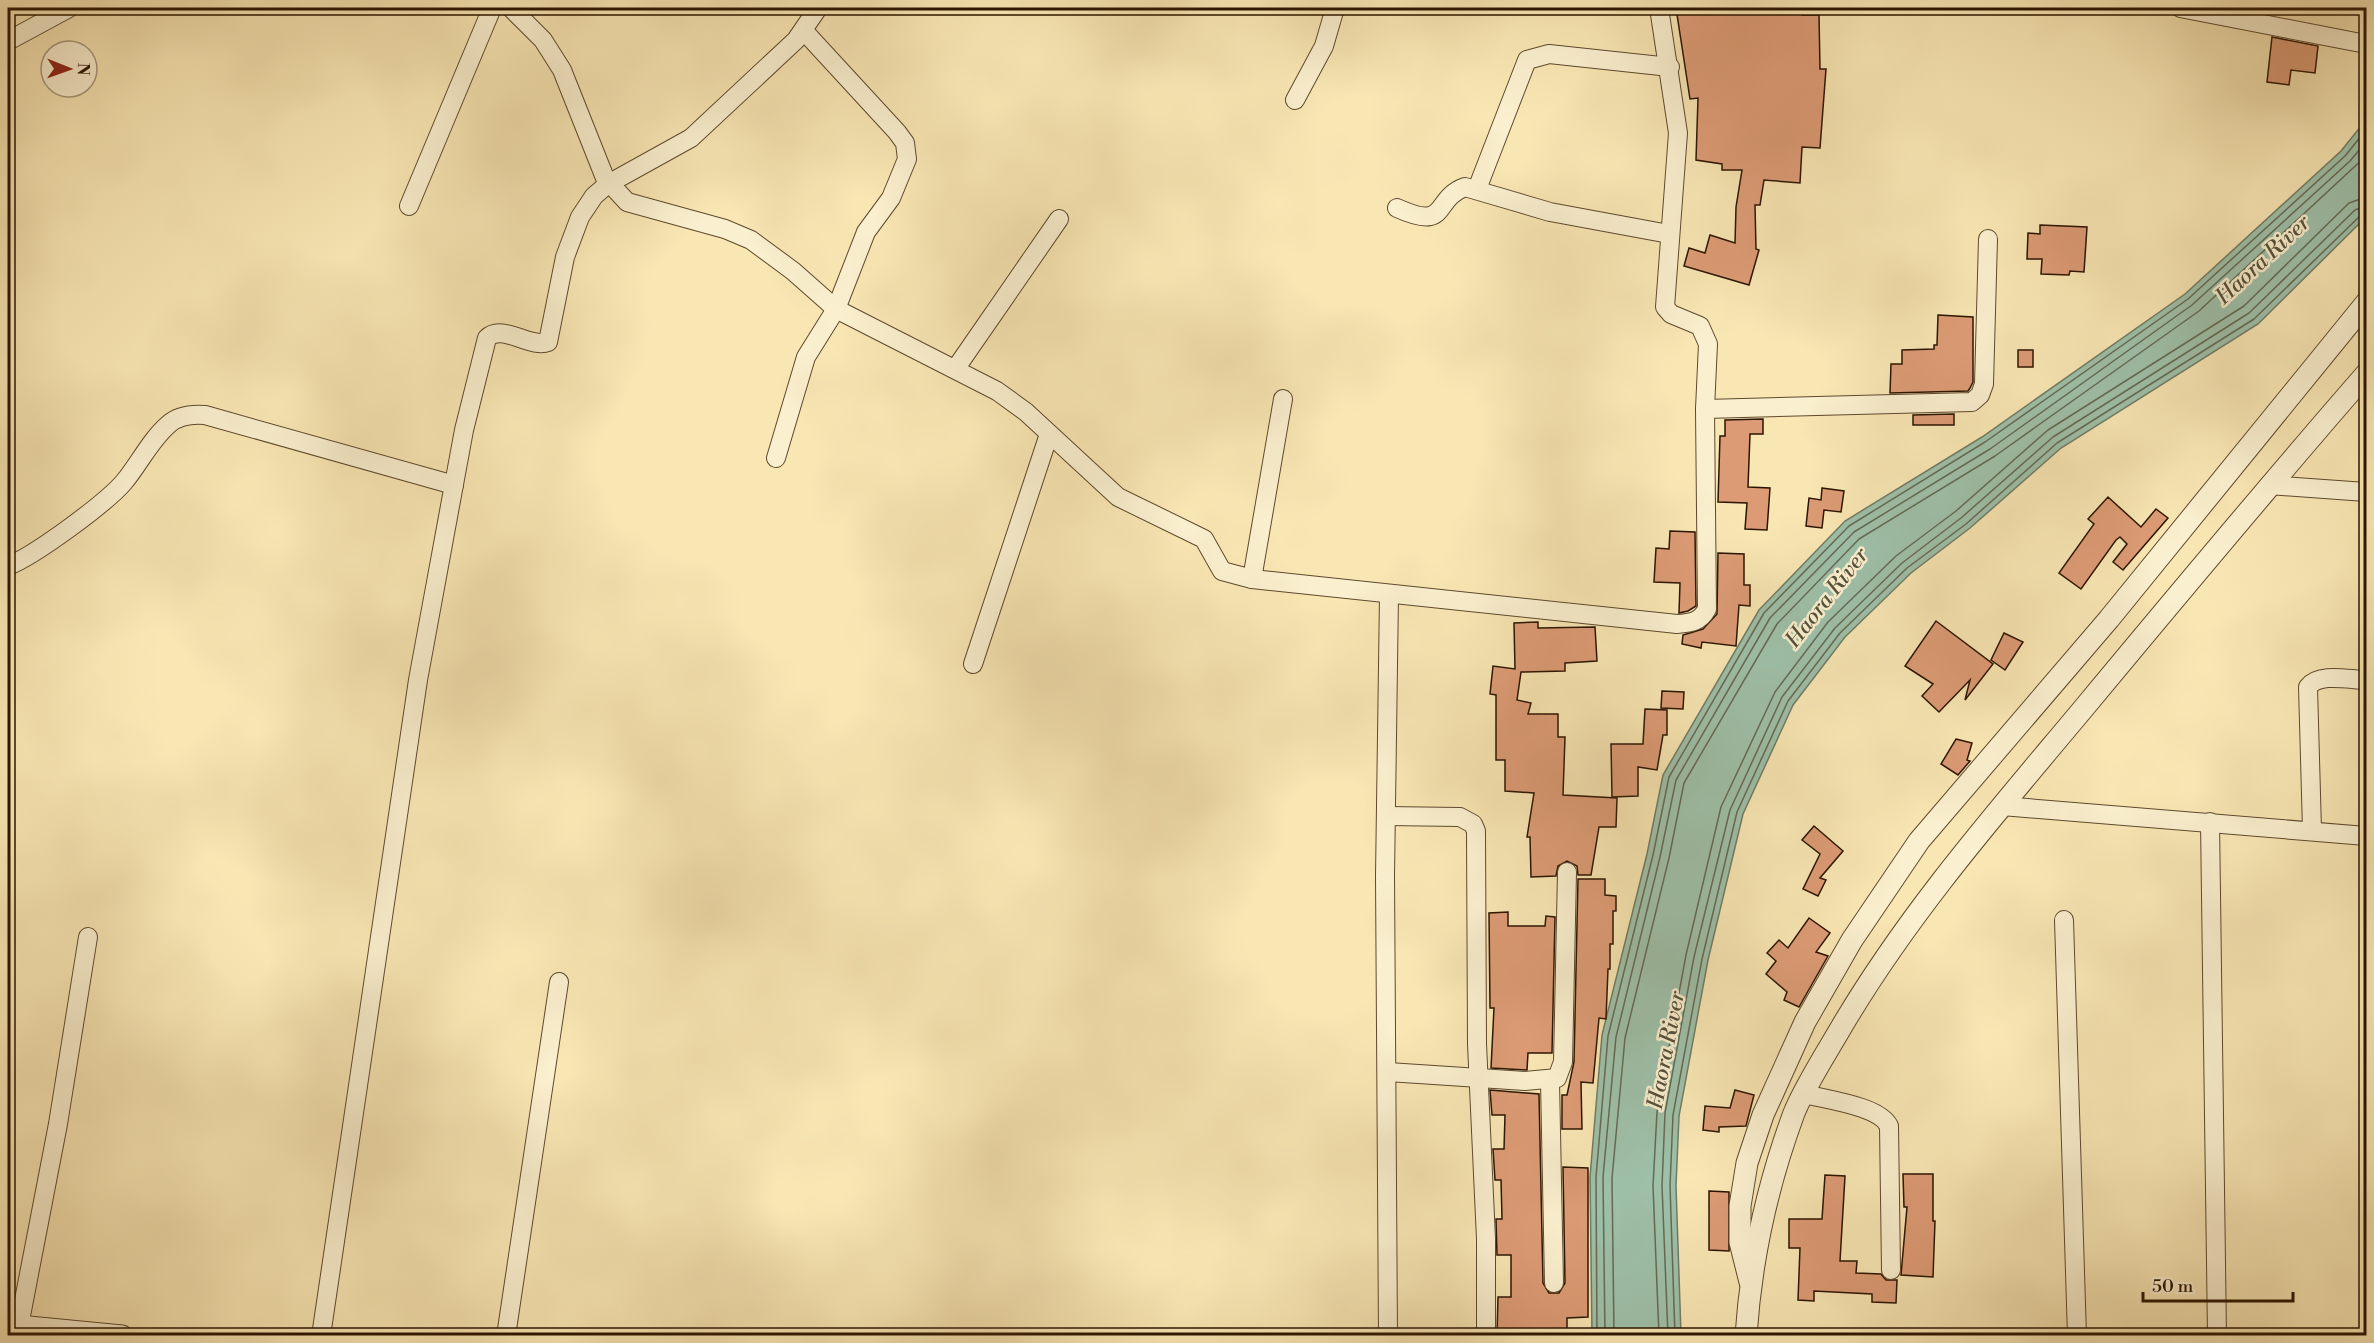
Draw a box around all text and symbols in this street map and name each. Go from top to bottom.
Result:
north arrow [39,39,99,99]
text: N [73,63,93,76]
water label: Haora River [2209,209,2316,311]
water label: Haora River [1779,542,1875,654]
water label: Haora River [1642,988,1691,1112]
scale bar [2143,1265,2293,1303]
text: 50 m [2152,1275,2194,1298]

